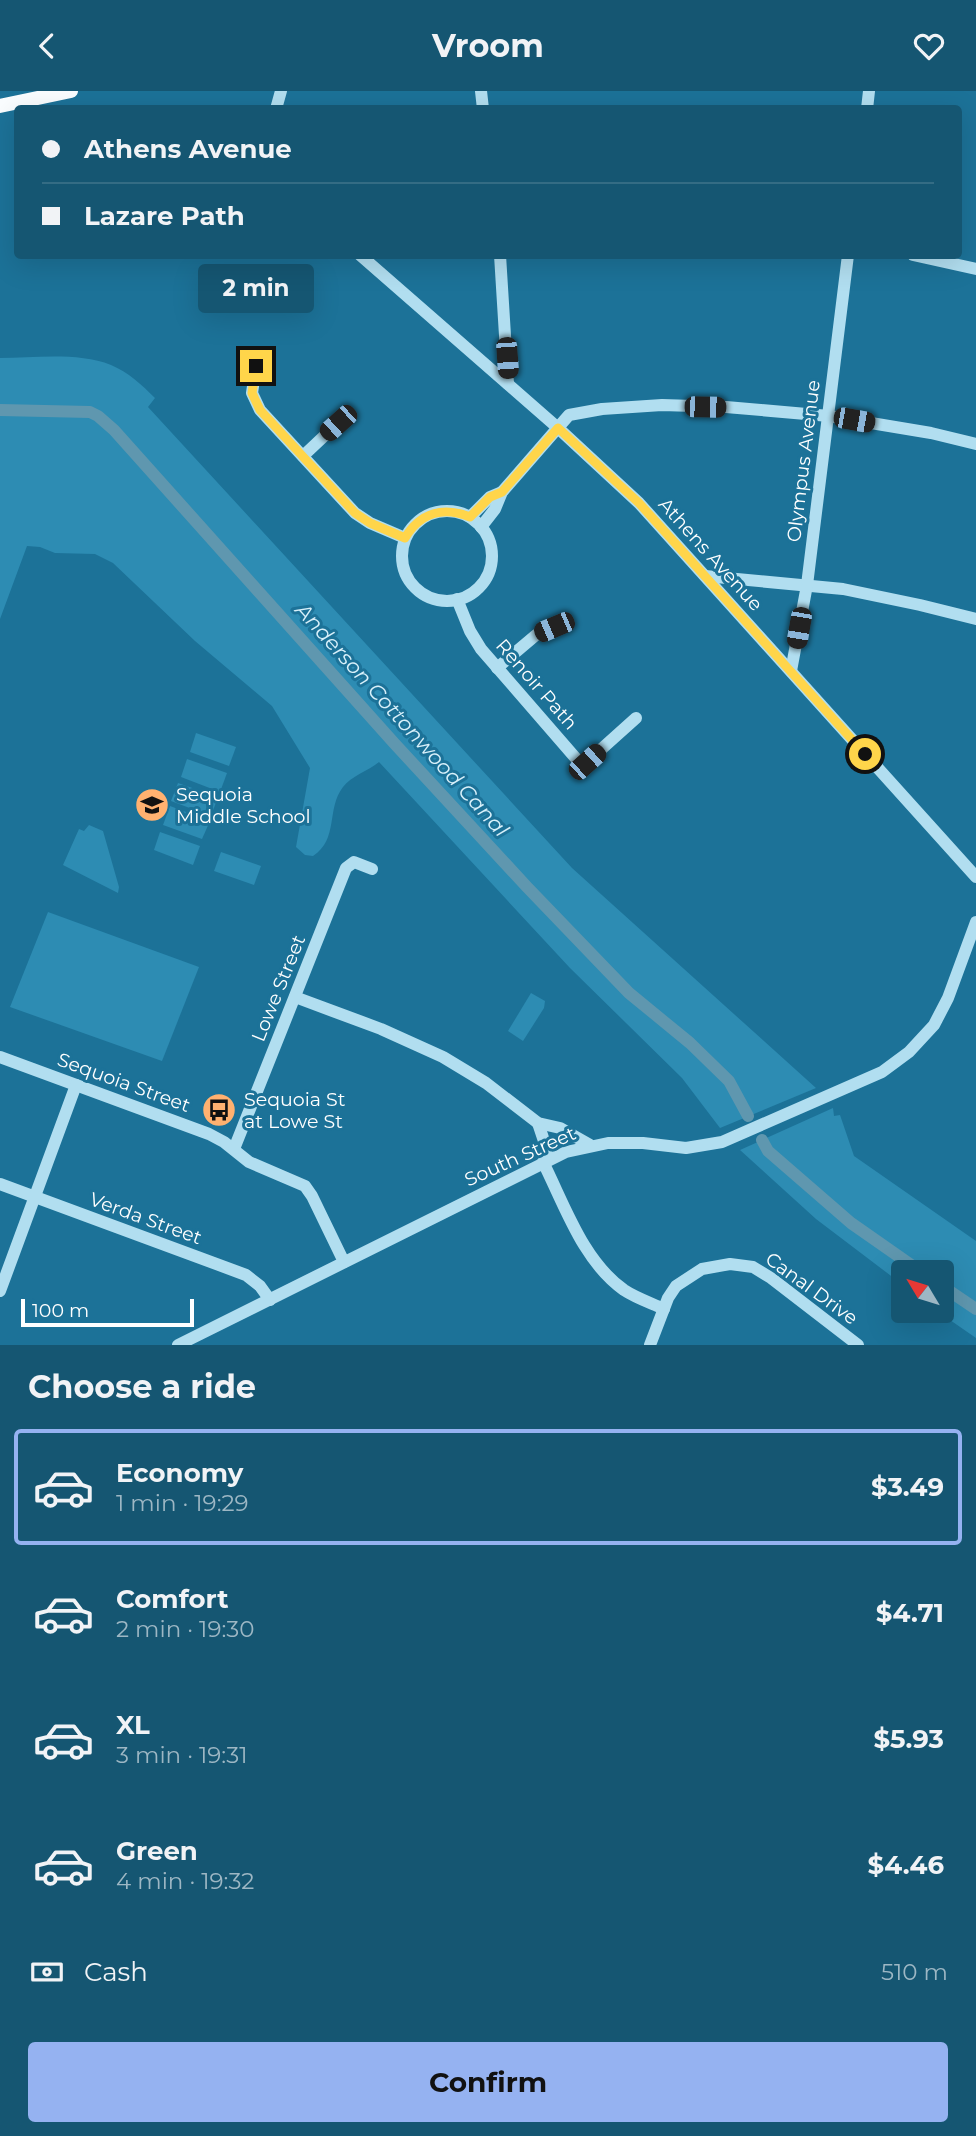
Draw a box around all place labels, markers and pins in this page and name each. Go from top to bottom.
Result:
place label: Sequoia Middle School [176,783,311,828]
school or university icon: Sequoia Middle School [133,786,171,824]
place label: Sequoia St at Lowe St [244,1088,346,1133]
bus stop icon: Sequoia St at Lowe St [200,1091,238,1129]

